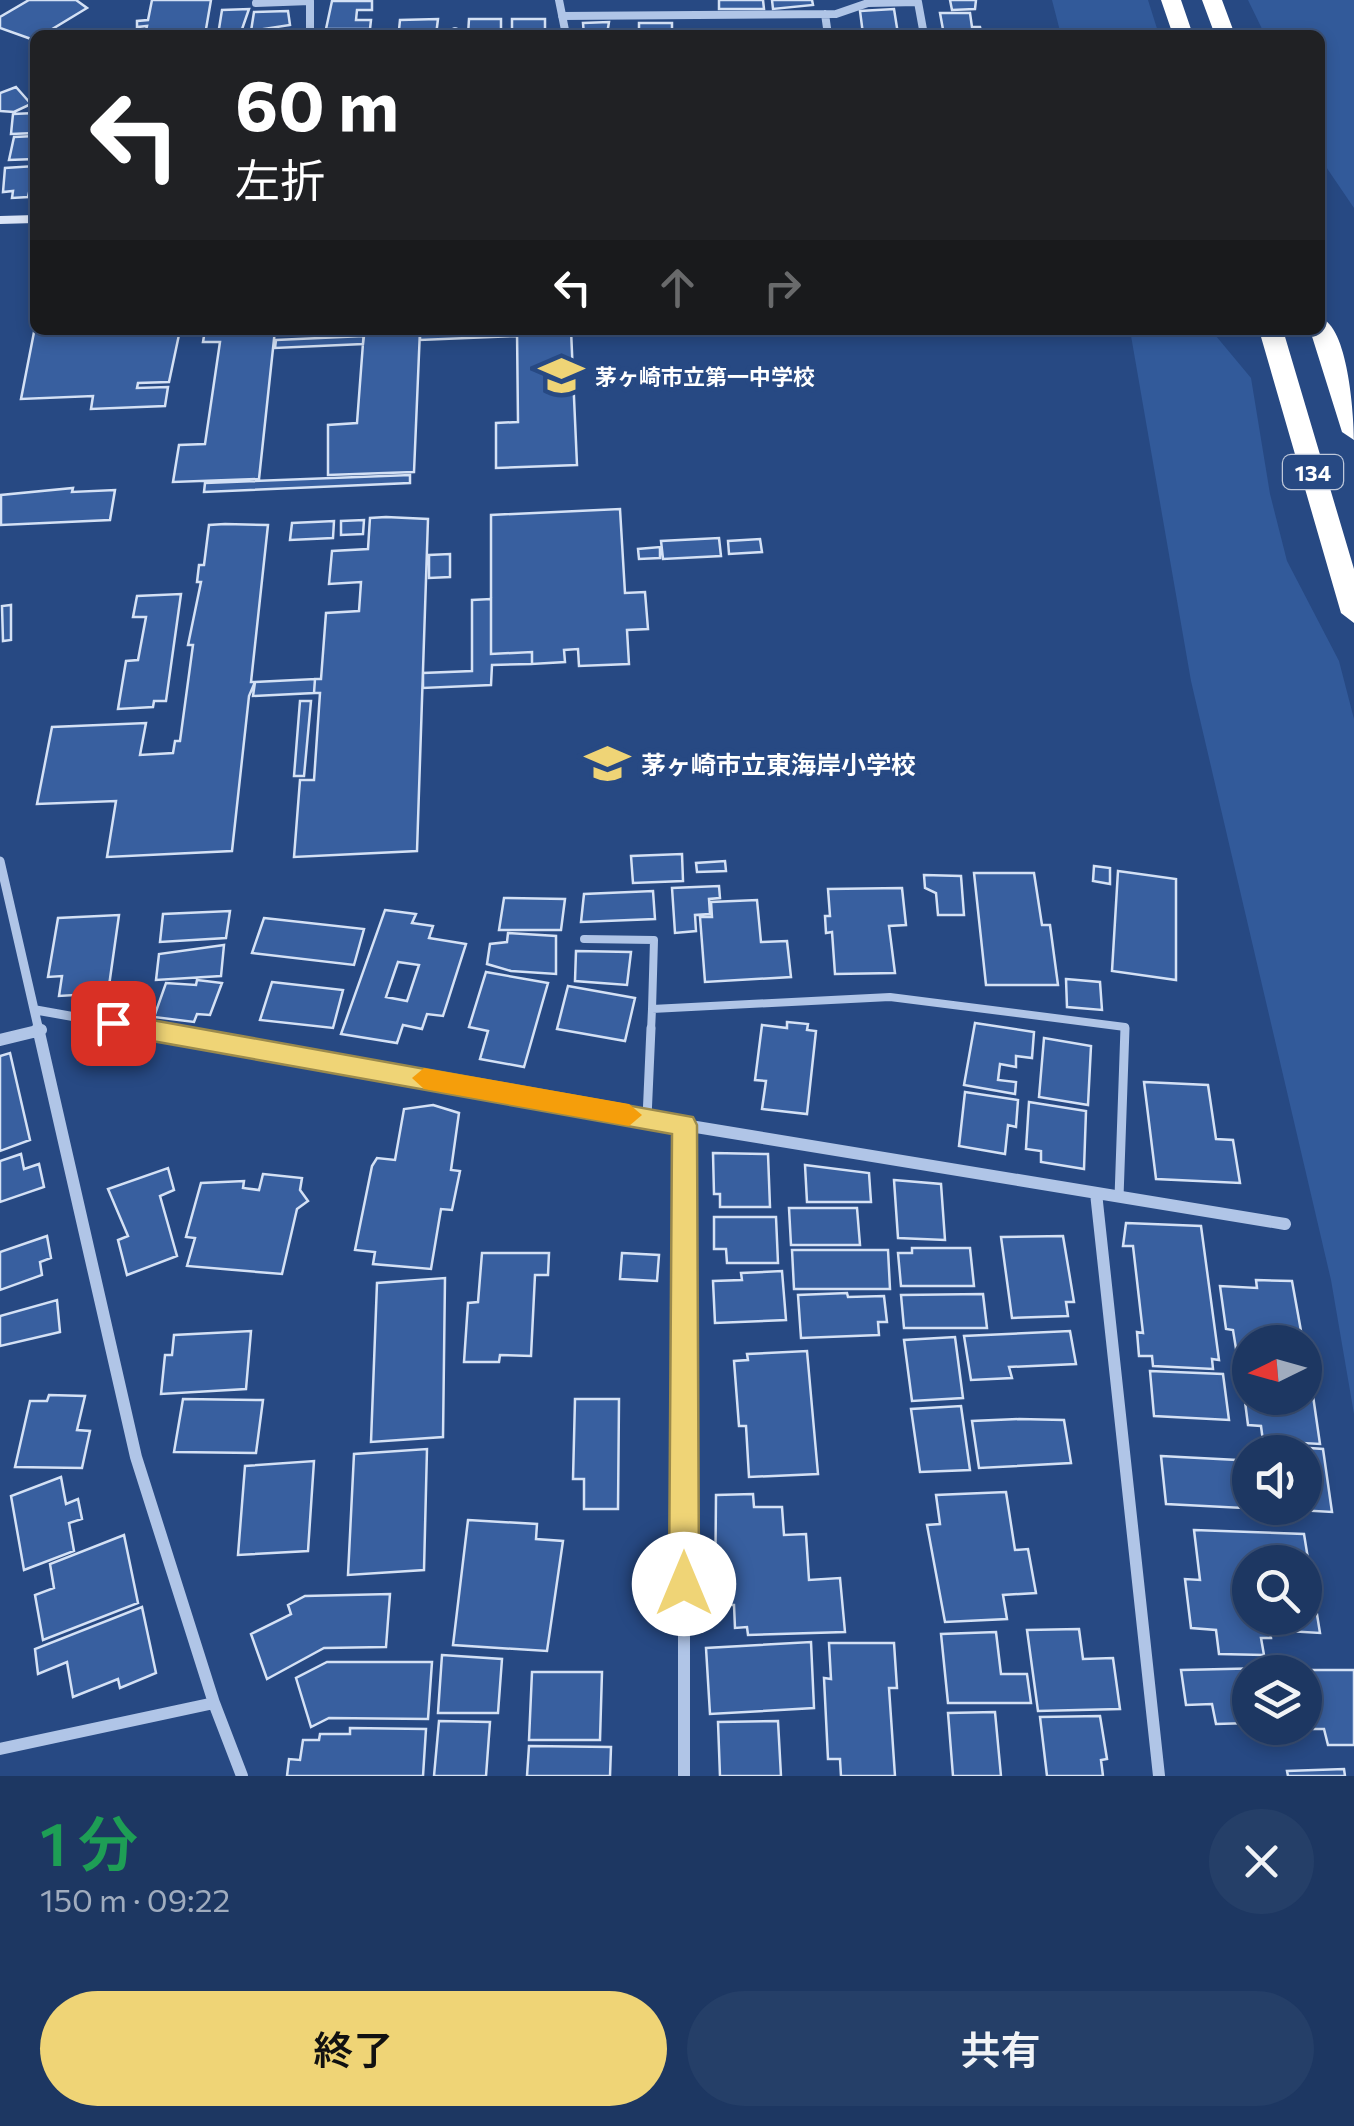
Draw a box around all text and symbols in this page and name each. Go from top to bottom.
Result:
text: 60 m [235,60,399,145]
icon: left [70,70,200,200]
text: 左折 [235,151,325,206]
icon: left [545,260,600,315]
icon: ahead [650,260,705,315]
icon: right [755,260,810,315]
school or university icon: 茅ヶ崎市立第一中学校 [538,352,586,400]
place label: 茅ヶ崎市立第一中学校 [595,363,815,390]
road number: 134 [1283,455,1343,489]
school or university icon: 茅ヶ崎市立東海岸小学校 [584,740,632,788]
place label: 茅ヶ崎市立東海岸小学校 [641,749,916,779]
pin [71,981,156,1066]
icon: arrive [86,996,141,1051]
north arrow [1232,1325,1322,1415]
map controls [1232,1325,1322,1745]
button: sound [1232,1435,1322,1525]
position arrow [632,1532,736,1636]
button: search [1232,1545,1322,1635]
button: layers [1232,1655,1322,1745]
text: 1 分 [40,1805,138,1878]
button: close [1209,1809,1314,1914]
text: 150 m · 09:22 [40,1879,230,1919]
button: 終了 [40,1991,667,2106]
button: 共有 [687,1991,1314,2106]

